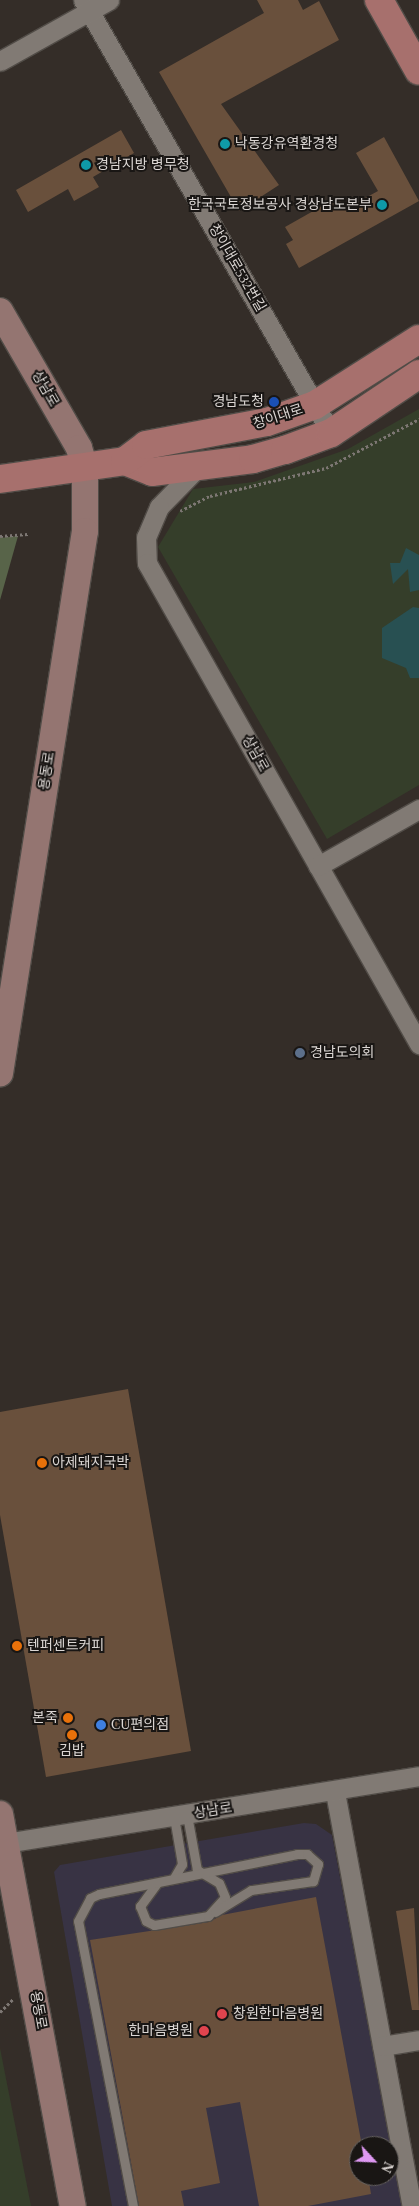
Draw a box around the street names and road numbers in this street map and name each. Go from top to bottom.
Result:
street label: 창이대로532번길 [205,221,269,315]
street label: 상남로 [28,368,62,410]
street label: 창이대로 [251,401,305,433]
street label: 상남로 [238,733,272,775]
street label: 용동로 [36,751,58,791]
street label: 상남로 [193,1800,233,1822]
street label: 용동로 [26,1990,50,2030]

